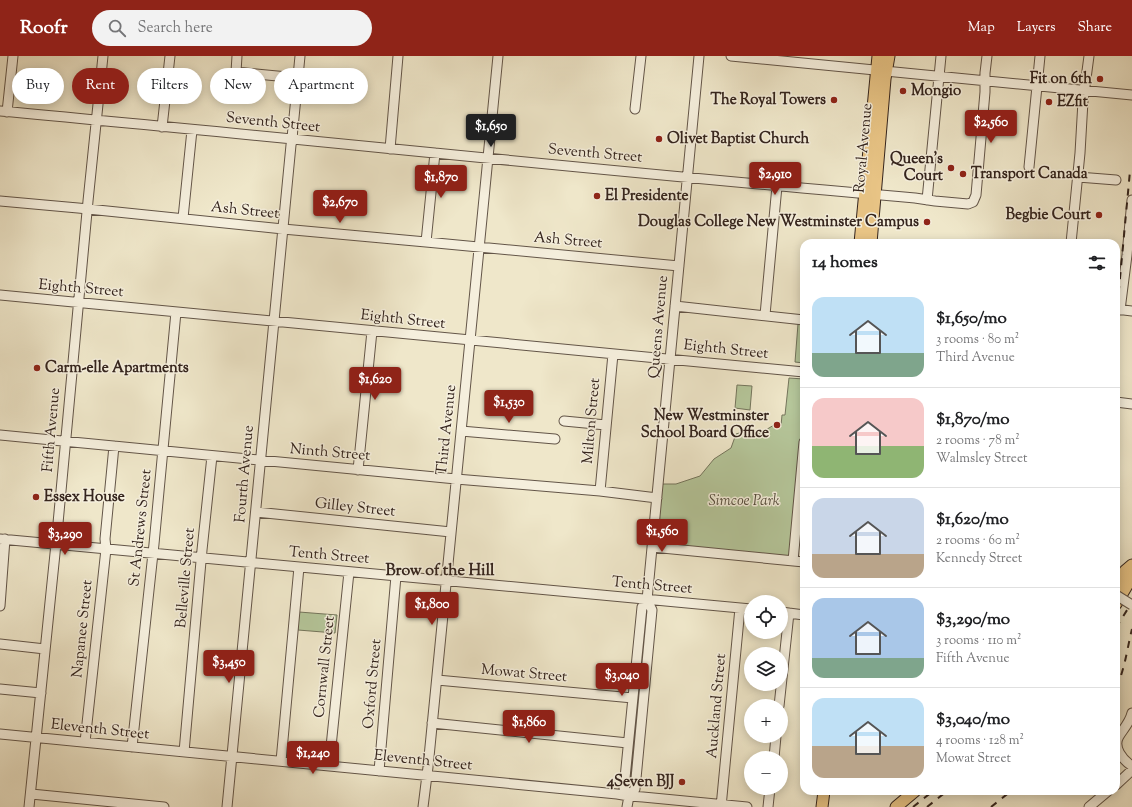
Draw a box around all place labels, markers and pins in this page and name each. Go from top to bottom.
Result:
place label: Fit on 6th [1030,69,1092,90]
marker: Fit on 6th [1095,74,1105,84]
place label: Mongio [911,81,961,102]
marker: Mongio [898,86,908,96]
place label: The Royal Towers [710,90,826,111]
place label: EZfit [1057,92,1089,113]
marker: The Royal Towers [829,95,839,105]
marker: EZfit [1044,97,1054,107]
pin: $2,560 [958,110,1024,144]
pin: $1,650 [458,114,524,148]
place label: Olivet Baptist Church [667,129,810,150]
marker: Olivet Baptist Church [654,134,664,144]
place label: Queen's Court [890,149,944,187]
pin: $2,910 [742,162,808,196]
marker: Queen's Court [946,163,956,173]
place label: Transport Canada [971,164,1088,185]
pin: $1,870 [408,165,474,199]
marker: Transport Canada [958,169,968,179]
place label: El Presidente [605,186,689,207]
pin: $2,670 [307,190,373,224]
marker: El Presidente [592,191,602,201]
place label: Begbie Court [1006,205,1092,226]
marker: Begbie Court [1094,210,1104,220]
place label: Douglas College New Westminster Campus [638,212,919,233]
marker: Douglas College New Westminster Campus [922,217,932,227]
place label: Carm-elle Apartments [45,358,189,379]
marker: Carm-elle Apartments [32,363,42,373]
pin: $1,620 [342,367,408,401]
pin: $1,530 [476,390,542,424]
place label: New Westminster School Board Office [641,406,769,444]
marker: New Westminster School Board Office [772,420,782,430]
place label: Essex House [44,487,125,508]
marker: Essex House [31,492,41,502]
pin: $1,560 [629,519,695,553]
pin: $3,290 [32,522,98,556]
pin: $1,800 [399,592,465,626]
pin: $3,450 [196,650,262,684]
pin: $3,040 [589,663,655,697]
pin: $1,860 [496,710,562,744]
pin: $1,240 [280,741,346,775]
place label: 4Seven BJJ [606,772,675,793]
marker: 4Seven BJJ [677,777,687,787]

